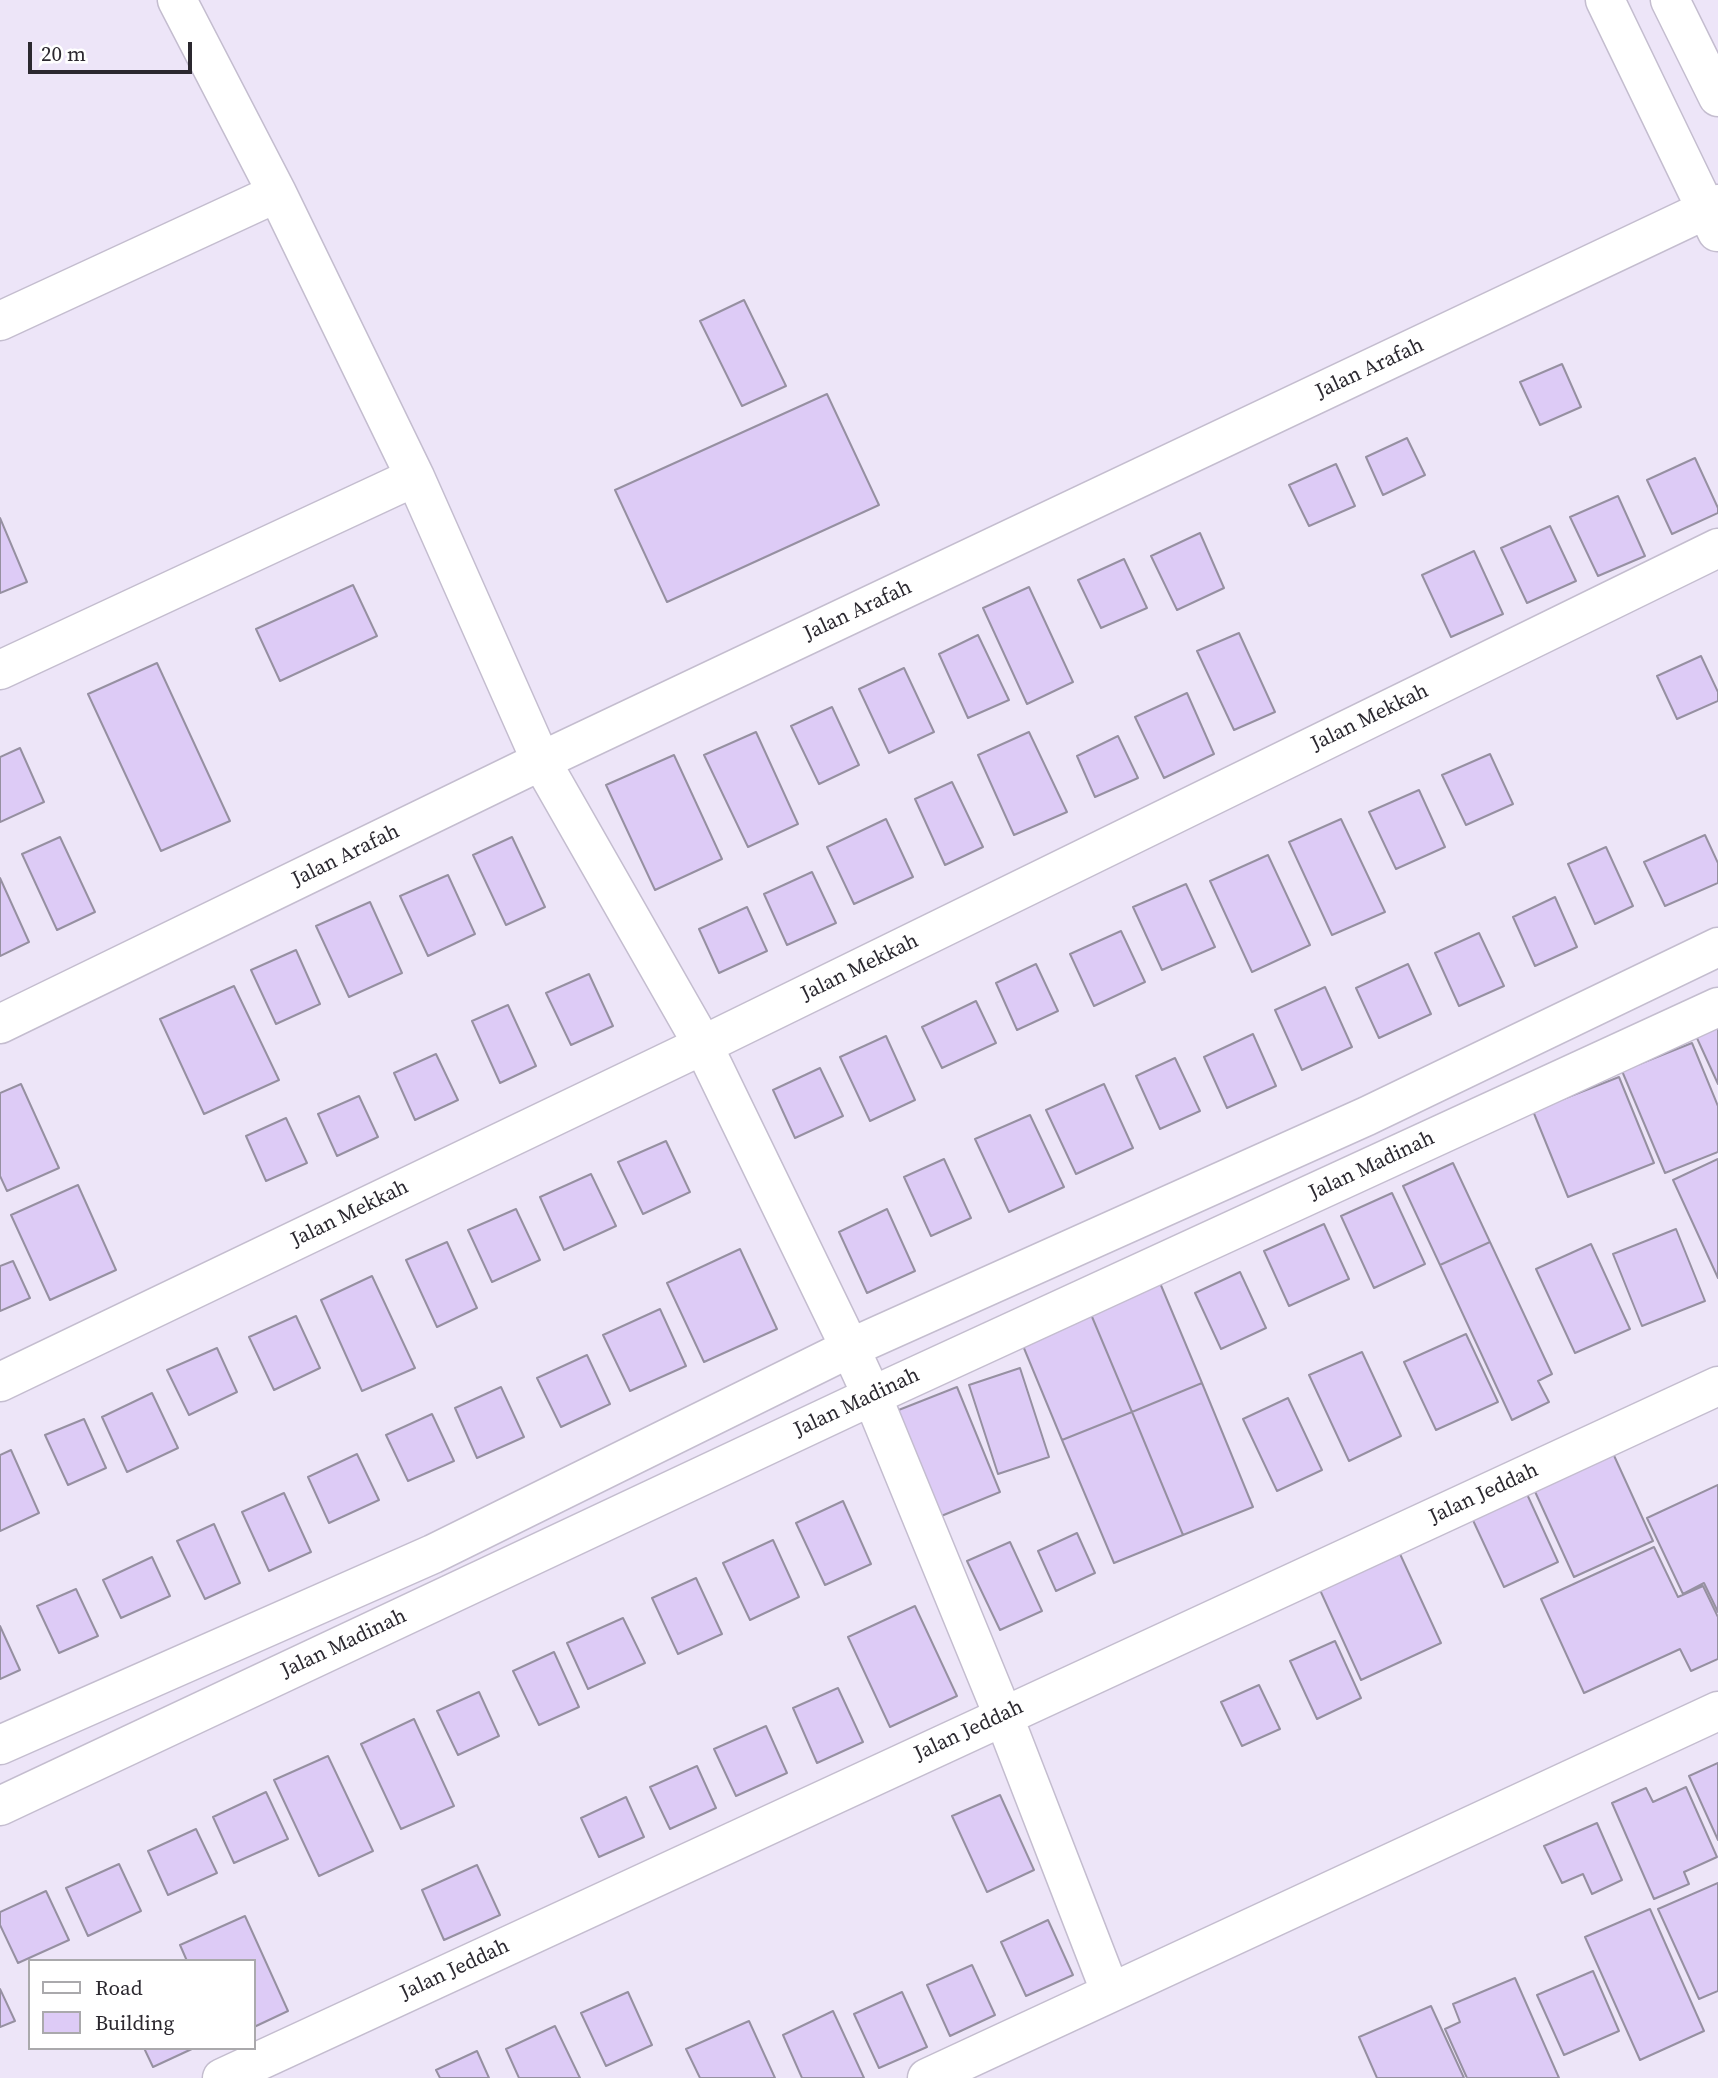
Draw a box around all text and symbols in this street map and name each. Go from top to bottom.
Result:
scale bar [32,28,196,72]
text: 20 m [41,39,86,68]
street label: Jalan Arafah [1312,333,1428,405]
street label: Jalan Arafah [800,575,916,647]
street label: Jalan Mekkah [1307,679,1433,757]
street label: Jalan Arafah [288,819,404,893]
street label: Jalan Mekkah [797,929,923,1007]
street label: Jalan Madinah [1305,1126,1439,1206]
street label: Jalan Mekkah [287,1175,413,1253]
street label: Jalan Madinah [790,1363,924,1443]
street label: Jalan Jeddah [1426,1458,1542,1530]
street label: Jalan Madinah [277,1604,411,1684]
street label: Jalan Jeddah [911,1695,1027,1767]
street label: Jalan Jeddah [397,1934,513,2006]
legend [28,1959,256,2050]
text: Road [95,1973,143,2002]
text: Building [95,2008,174,2037]

